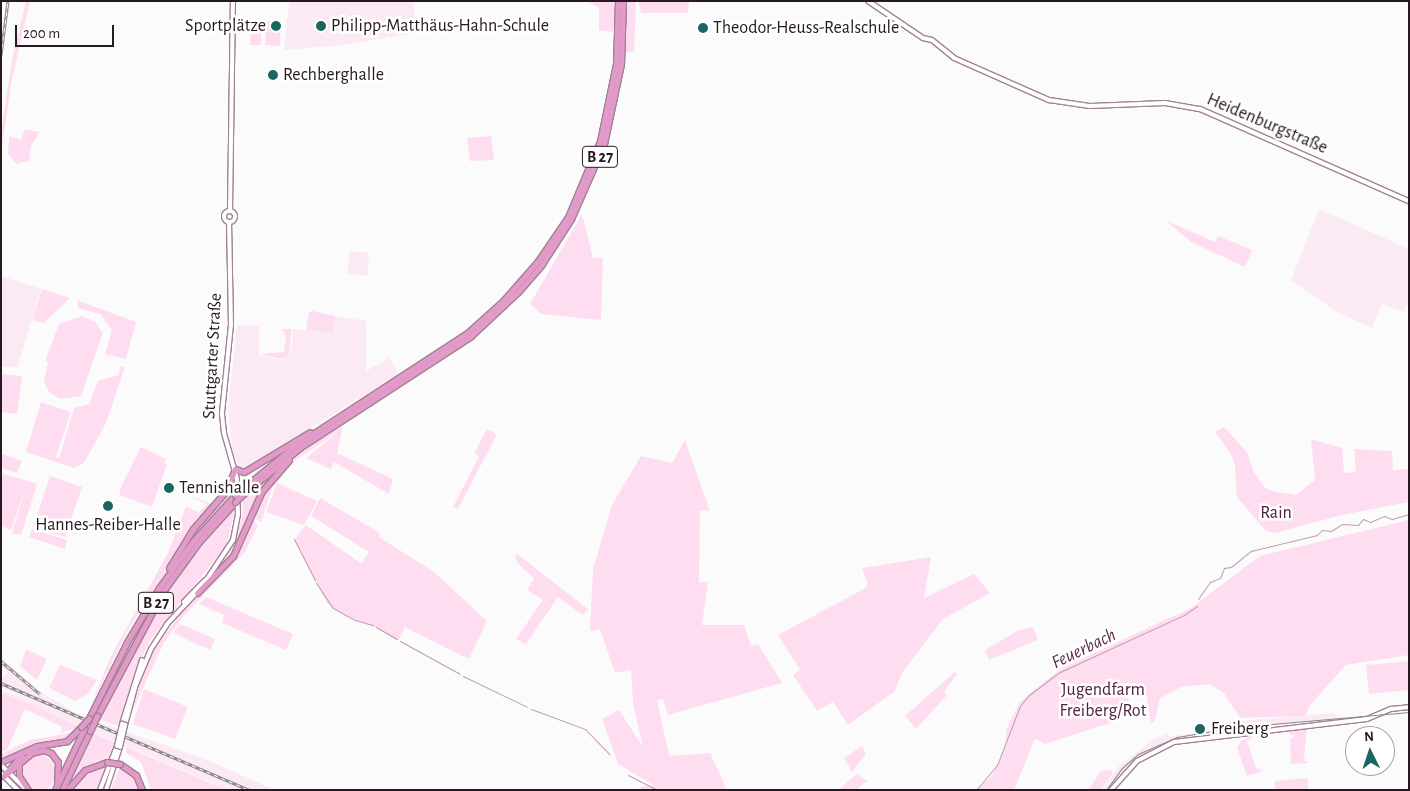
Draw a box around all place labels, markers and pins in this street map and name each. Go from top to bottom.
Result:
place label: Sportplätze [185,15,266,37]
place label: Philipp-Matthäus-Hahn-Schule [331,15,549,37]
place label: Theodor-Heuss-Realschule [713,17,899,39]
marker: Sportplätze [270,20,282,32]
marker: Philipp-Matthäus-Hahn-Schule [315,20,327,32]
marker: Theodor-Heuss-Realschule [697,22,709,34]
place label: Rechberghalle [283,64,384,86]
marker: Rechberghalle [267,69,279,81]
place label: Tennishalle [179,477,259,499]
marker: Tennishalle [163,482,175,494]
marker: Hannes-Reiber-Halle [102,500,114,512]
place label: Hannes-Reiber-Halle [35,514,181,536]
place label: Freiberg [1211,718,1269,740]
marker: Freiberg [1193,722,1207,736]

